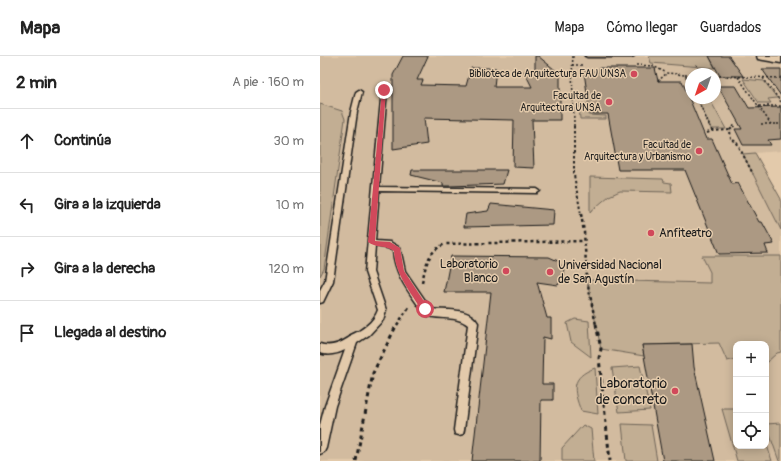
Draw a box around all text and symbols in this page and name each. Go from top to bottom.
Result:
text: Mapa [20,16,60,40]
text: Mapa [555,19,584,36]
text: Cómo llegar [606,19,678,36]
text: Guardados [700,19,761,36]
place label: Biblioteca de Arquitectura FAU UNSA [469,68,626,80]
north arrow [685,68,721,104]
marker: Biblioteca de Arquitectura FAU UNSA [629,69,639,79]
text: 2 min [16,72,57,93]
text: A pie · 160 m [232,74,304,90]
route end [375,81,393,99]
place label: Facultad de Arquitectura UNSA [520,90,601,114]
marker: Facultad de Arquitectura UNSA [604,97,614,107]
icon: ahead [16,130,38,152]
text: Continúa [54,131,111,150]
text: 30 m [274,133,304,149]
place label: Facultad de Arquitectura y Urbanismo [584,139,692,163]
marker: Facultad de Arquitectura y Urbanismo [694,146,704,156]
icon: left [16,194,38,216]
text: Gira a la izquierda [54,195,161,214]
text: 10 m [276,197,304,213]
place label: Anfiteatro [659,226,712,241]
marker: Anfiteatro [646,228,656,238]
place label: Laboratorio Blanco [440,257,499,286]
icon: right [16,258,38,280]
place label: Universidad Nacional de San Agustín [558,258,662,287]
text: Gira a la derecha [54,259,155,278]
text: 120 m [268,261,304,277]
marker: Laboratorio Blanco [501,266,511,276]
marker: Universidad Nacional de San Agustín [545,267,555,277]
route start [416,300,434,318]
icon: arrive [16,322,38,344]
text: Llegada al destino [54,323,166,342]
map controls [733,341,769,449]
button: + [733,341,769,377]
place label: Laboratorio de concreto [596,375,667,408]
button: − [733,377,769,413]
marker: Laboratorio de concreto [670,386,680,396]
button: locate [733,413,769,449]

